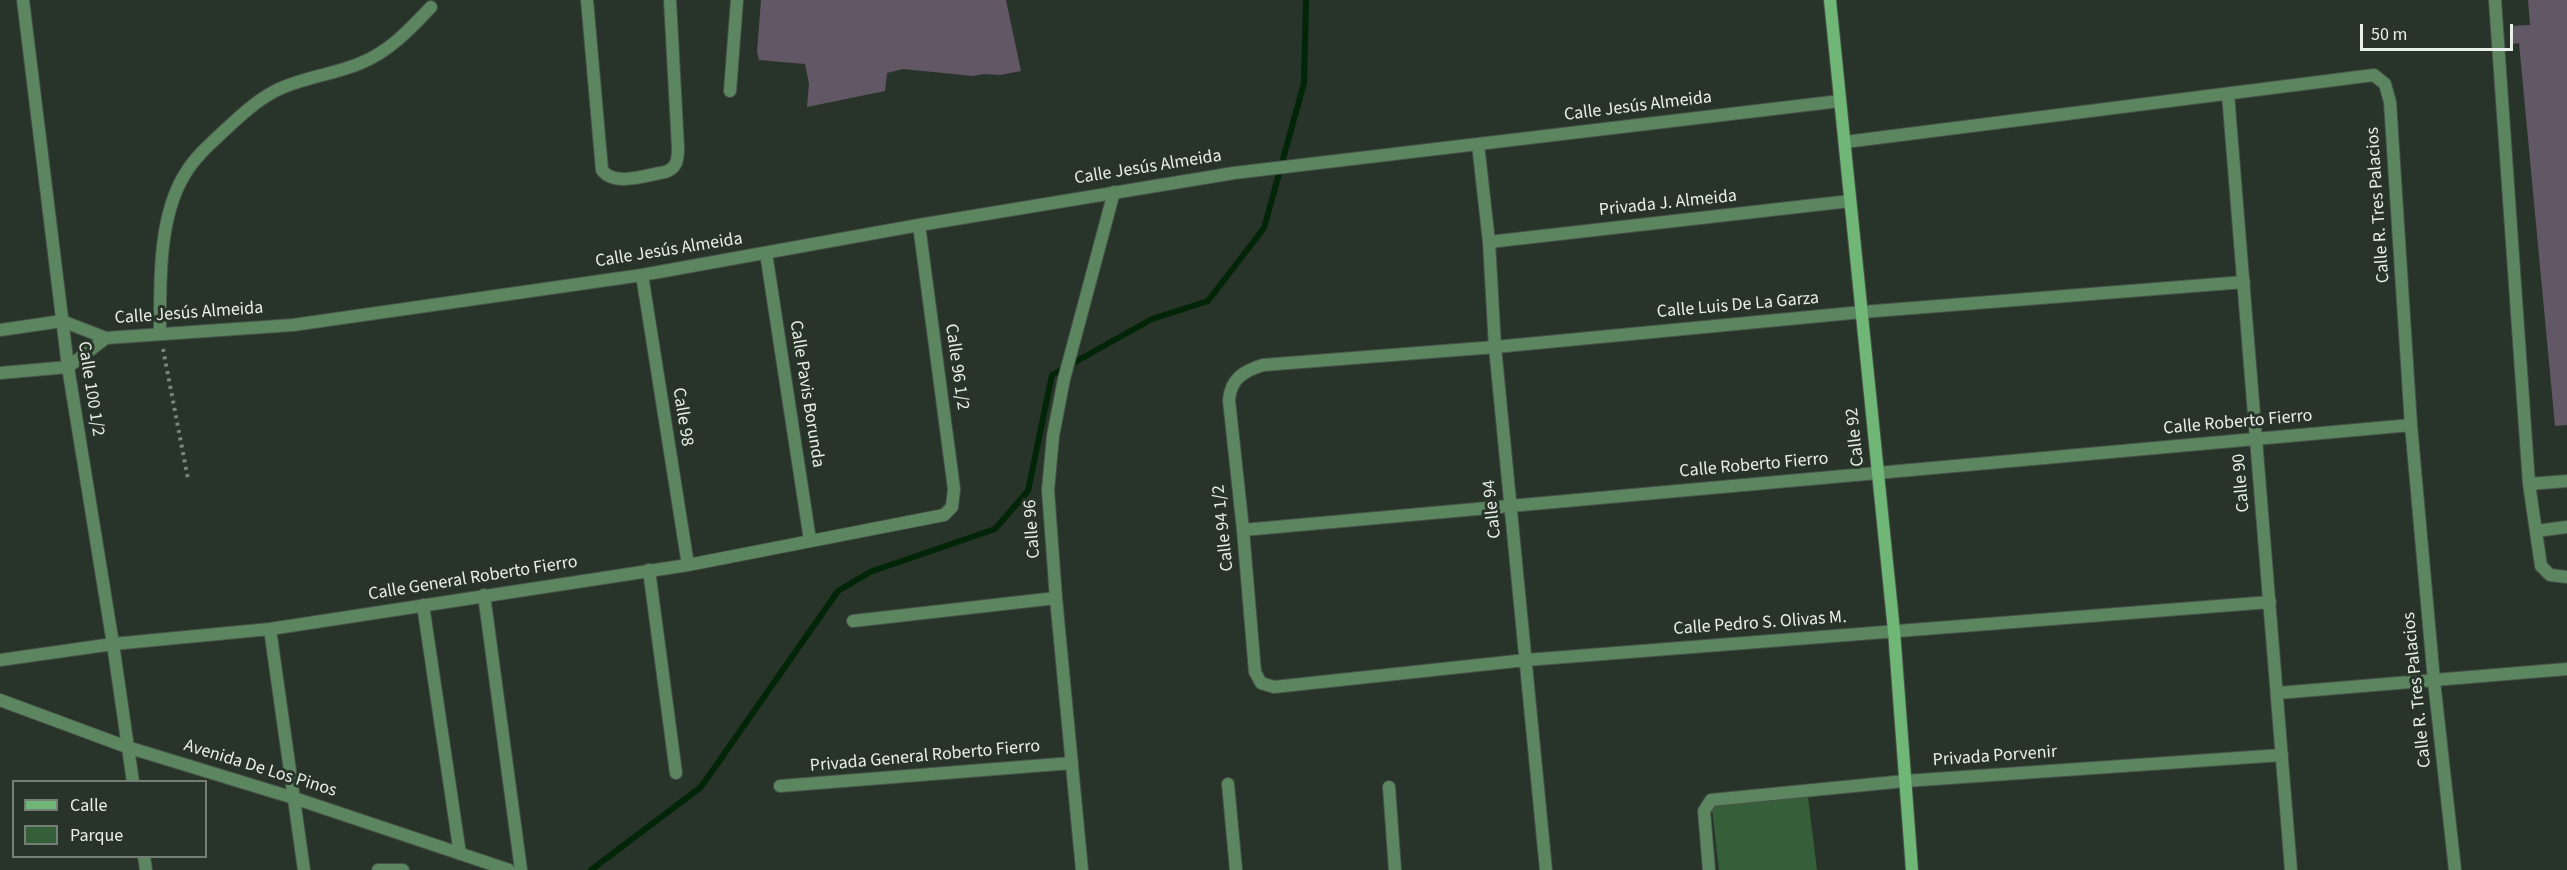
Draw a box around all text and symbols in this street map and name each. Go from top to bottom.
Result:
scale bar [2363,12,2516,50]
text: 50 m [2371,22,2407,47]
street label: Calle Jesús Almeida [1563,87,1713,127]
street label: Calle R. Tres Palacios [2363,126,2395,284]
street label: Calle Jesús Almeida [1073,146,1223,190]
street label: Privada J. Almeida [1598,186,1738,222]
street label: Calle Jesús Almeida [594,229,744,273]
street label: Calle Luis De La Garza [1656,288,1820,324]
street label: Calle Jesús Almeida [114,298,264,330]
street label: Calle Pavis Borunda [784,319,828,469]
street label: Calle 96 1/2 [939,323,973,411]
street label: Calle 100 1/2 [72,340,108,438]
street label: Calle 98 [667,386,697,448]
street label: Calle Roberto Fierro [2163,406,2313,440]
street label: Calle 92 [1842,407,1870,467]
street label: Calle Roberto Fierro [1679,449,1829,483]
street label: Calle 90 [2229,453,2255,513]
street label: Calle 94 [1479,479,1507,539]
street label: Calle 94 1/2 [1209,484,1239,572]
street label: Calle 96 [1020,499,1046,559]
street label: Calle General Roberto Fierro [367,552,579,606]
street label: Calle Pedro S. Olivas M. [1673,607,1847,641]
street label: Calle R. Tres Palacios [2399,611,2437,769]
street label: Avenida De Los Pinos [181,735,339,803]
street label: Privada General Roberto Fierro [809,736,1041,778]
street label: Privada Porvenir [1932,742,2058,772]
legend [12,780,207,858]
text: Calle [70,793,107,818]
text: Parque [70,823,123,848]

